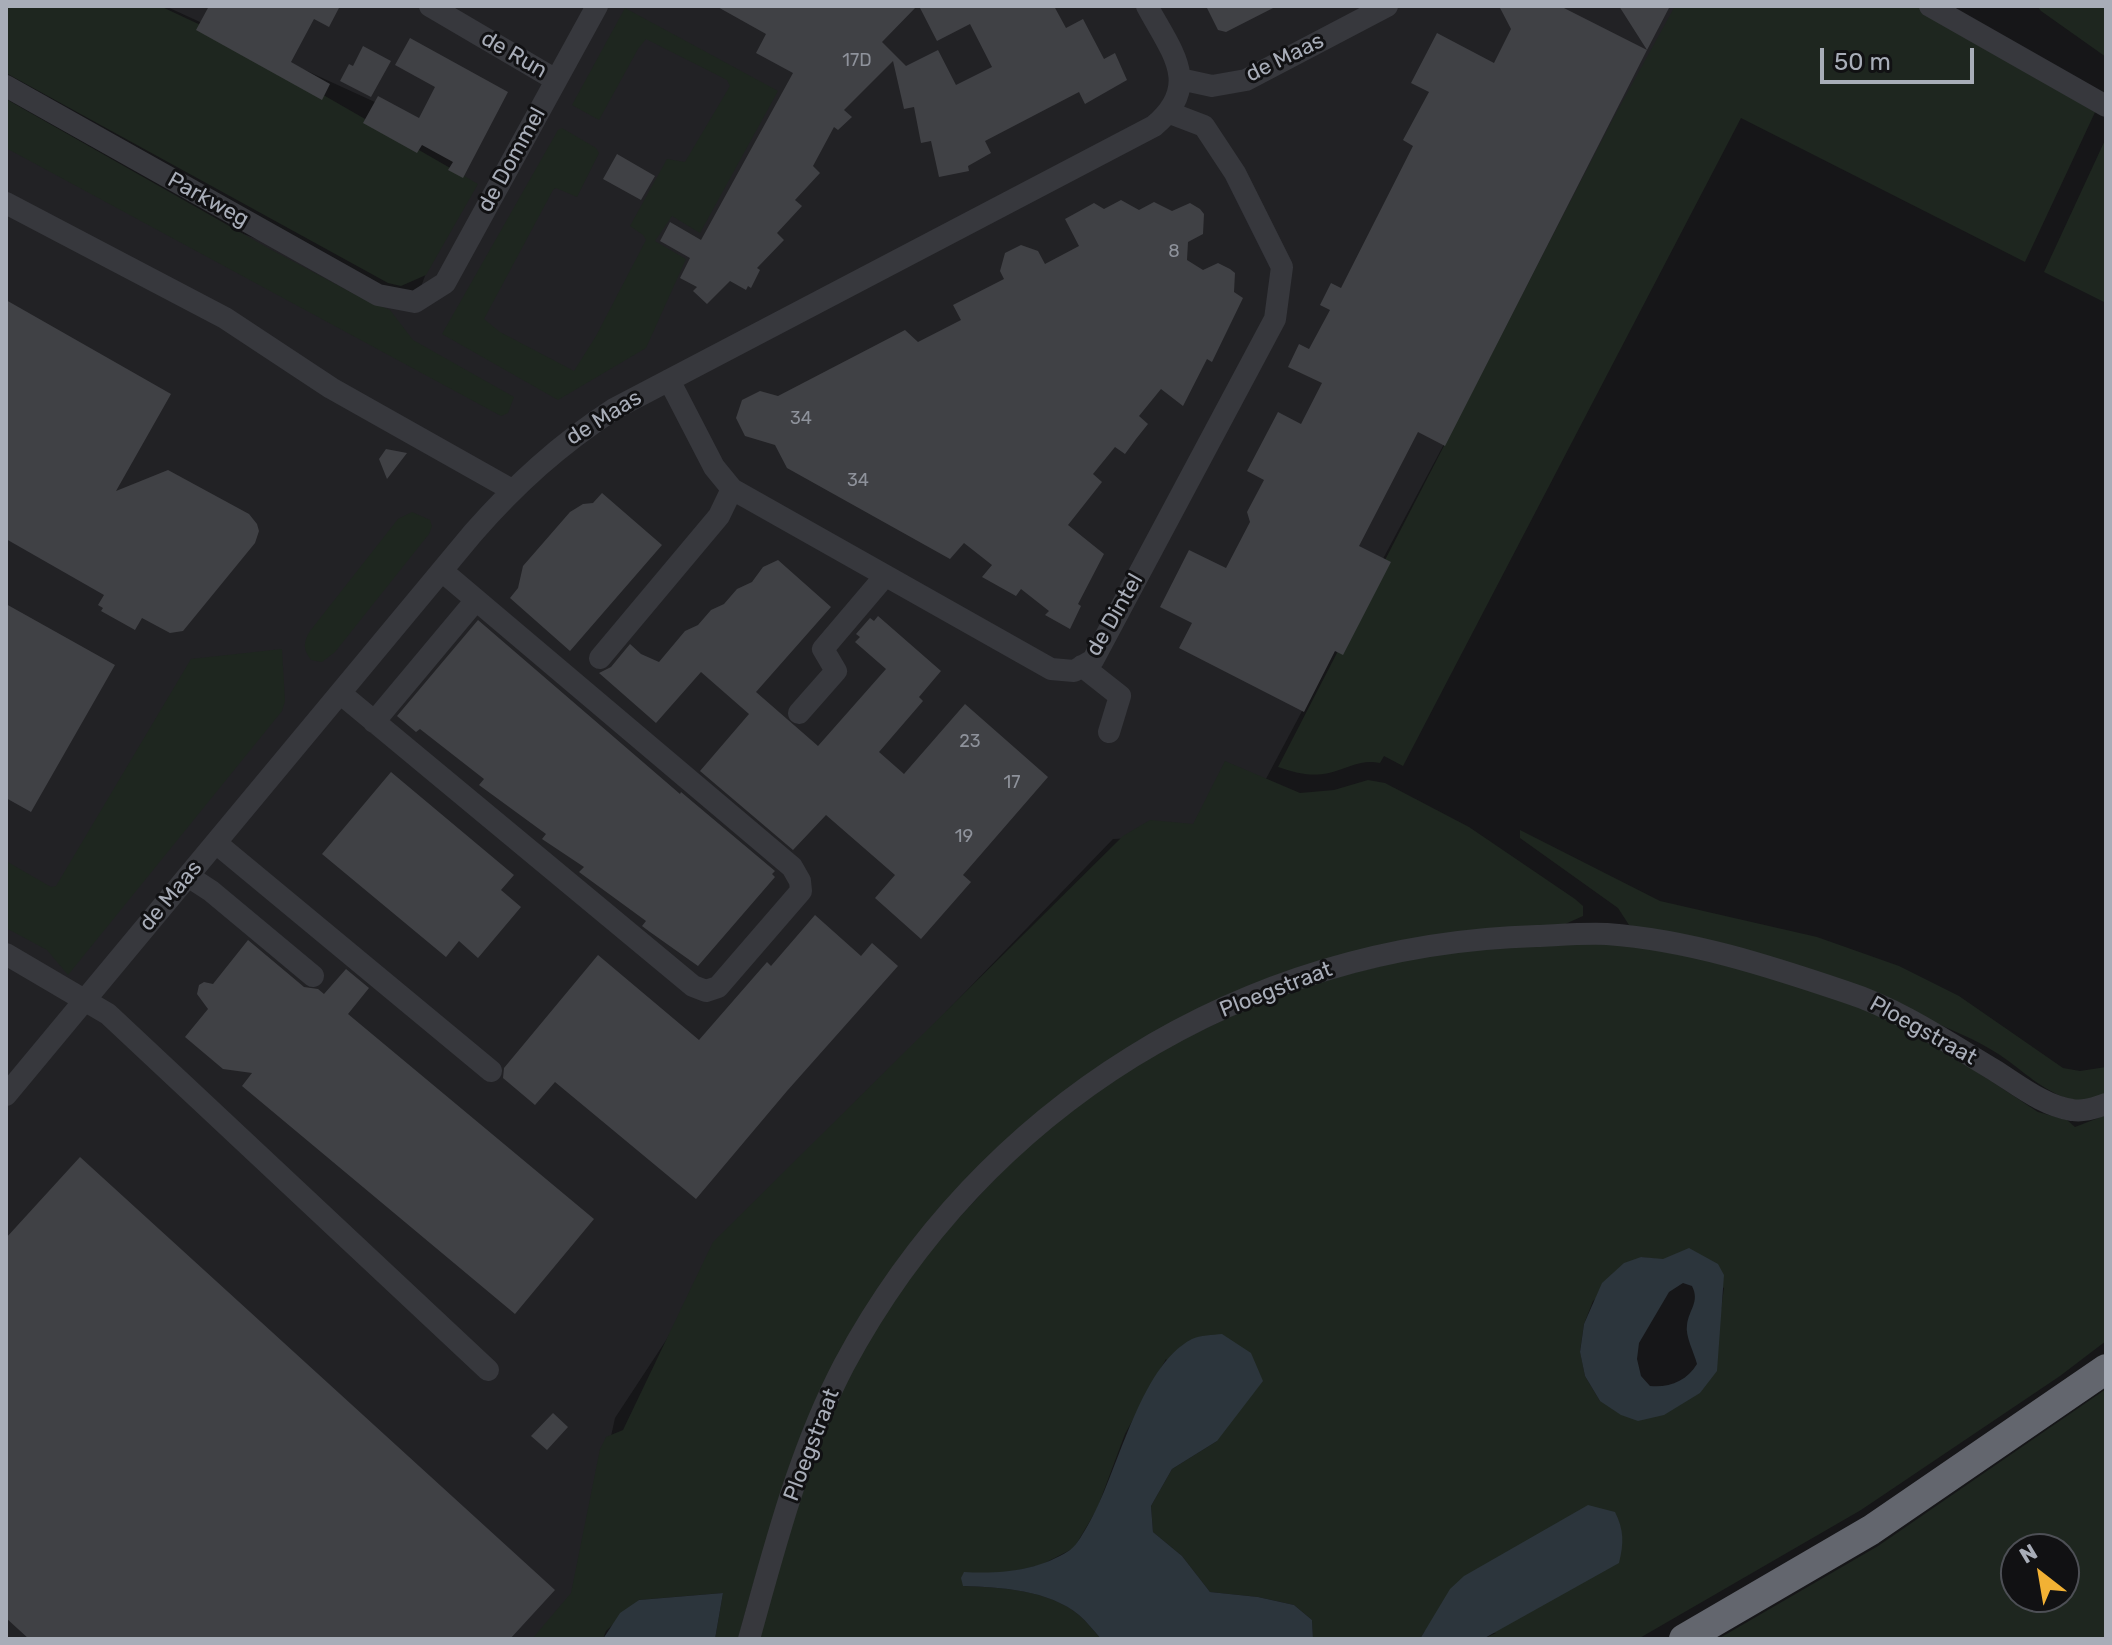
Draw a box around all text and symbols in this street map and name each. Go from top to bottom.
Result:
street label: de Run [476,26,552,84]
street label: de Maas [1242,28,1328,88]
scale bar [1824,32,1978,82]
text: 50 m [1834,48,1891,76]
house number: 17D [842,50,872,72]
street label: de Dommel [472,103,552,217]
street label: Parkweg [163,167,253,233]
house number: 8 [1168,241,1180,263]
street label: de Maas [561,385,647,451]
house number: 34 [790,408,812,430]
house number: 34 [847,470,869,492]
street label: de Dintel [1081,569,1149,661]
house number: 23 [959,731,981,753]
house number: 17 [1004,772,1020,794]
house number: 19 [955,826,973,848]
street label: de Maas [134,855,208,937]
street label: Ploegstraat [1216,956,1336,1024]
street label: Ploegstraat [1865,991,1981,1071]
street label: Ploegstraat [778,1385,846,1505]
north arrow [2000,1533,2080,1613]
text: N [2015,1538,2042,1569]

